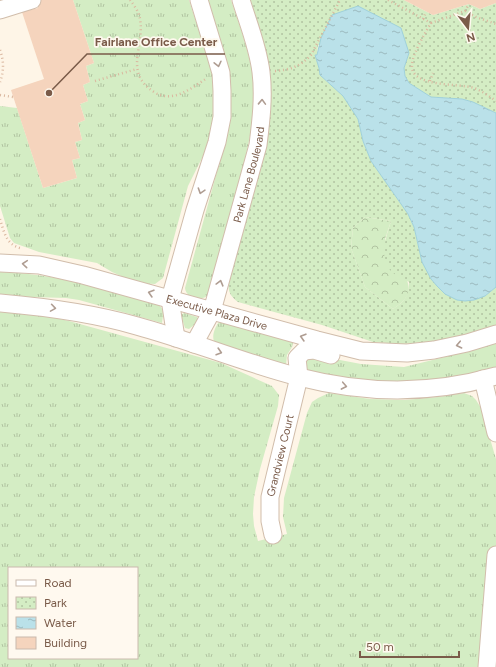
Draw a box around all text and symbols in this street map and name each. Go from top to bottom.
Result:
north arrow [448,8,488,48]
callout: Fairlane Office Center [87,30,225,54]
text: N [465,30,477,45]
text: Fairlane Office Center [95,35,218,49]
one-way arrow [214,61,222,67]
one-way arrow [258,99,266,105]
street label: Park Lane Boulevard [230,126,267,224]
one-way arrow [197,187,206,194]
one-way arrow [22,260,28,269]
one-way arrow [215,280,224,287]
one-way arrow [148,289,155,298]
street label: Executive Plaza Drive [165,292,269,332]
one-way arrow [50,303,56,312]
one-way arrow [300,333,307,341]
one-way arrow [456,341,462,349]
one-way arrow [215,347,222,356]
one-way arrow [341,381,347,389]
street label: Grandview Court [264,413,296,498]
legend [8,567,138,659]
text: Road [44,576,72,590]
text: Park [44,596,67,610]
text: Water [44,616,76,630]
scale bar [360,633,459,659]
text: Building [44,636,87,650]
text: 50 m [366,640,394,654]

